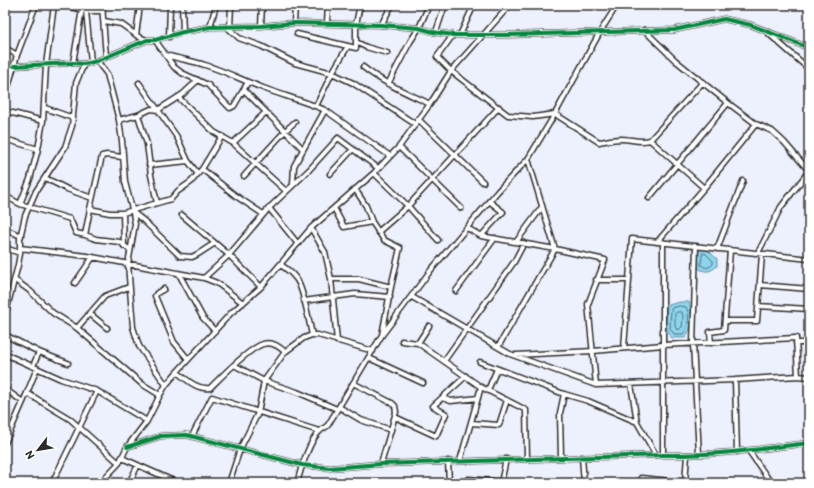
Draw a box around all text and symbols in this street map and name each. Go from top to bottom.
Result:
north arrow [18,430,58,470]
text: N [22,448,37,461]

